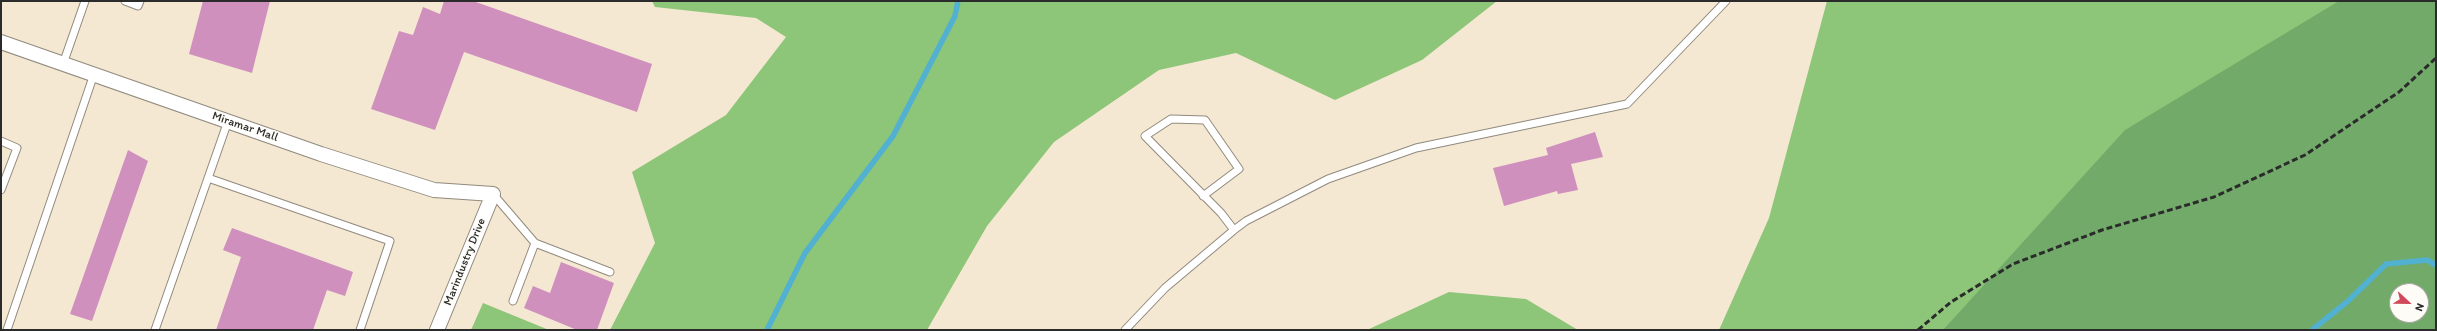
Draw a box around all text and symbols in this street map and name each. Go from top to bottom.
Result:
street label: Miramar Mall [210,109,280,145]
street label: Marindustry Drive [441,216,489,308]
north arrow [2389,283,2429,323]
text: N [2412,301,2427,313]

